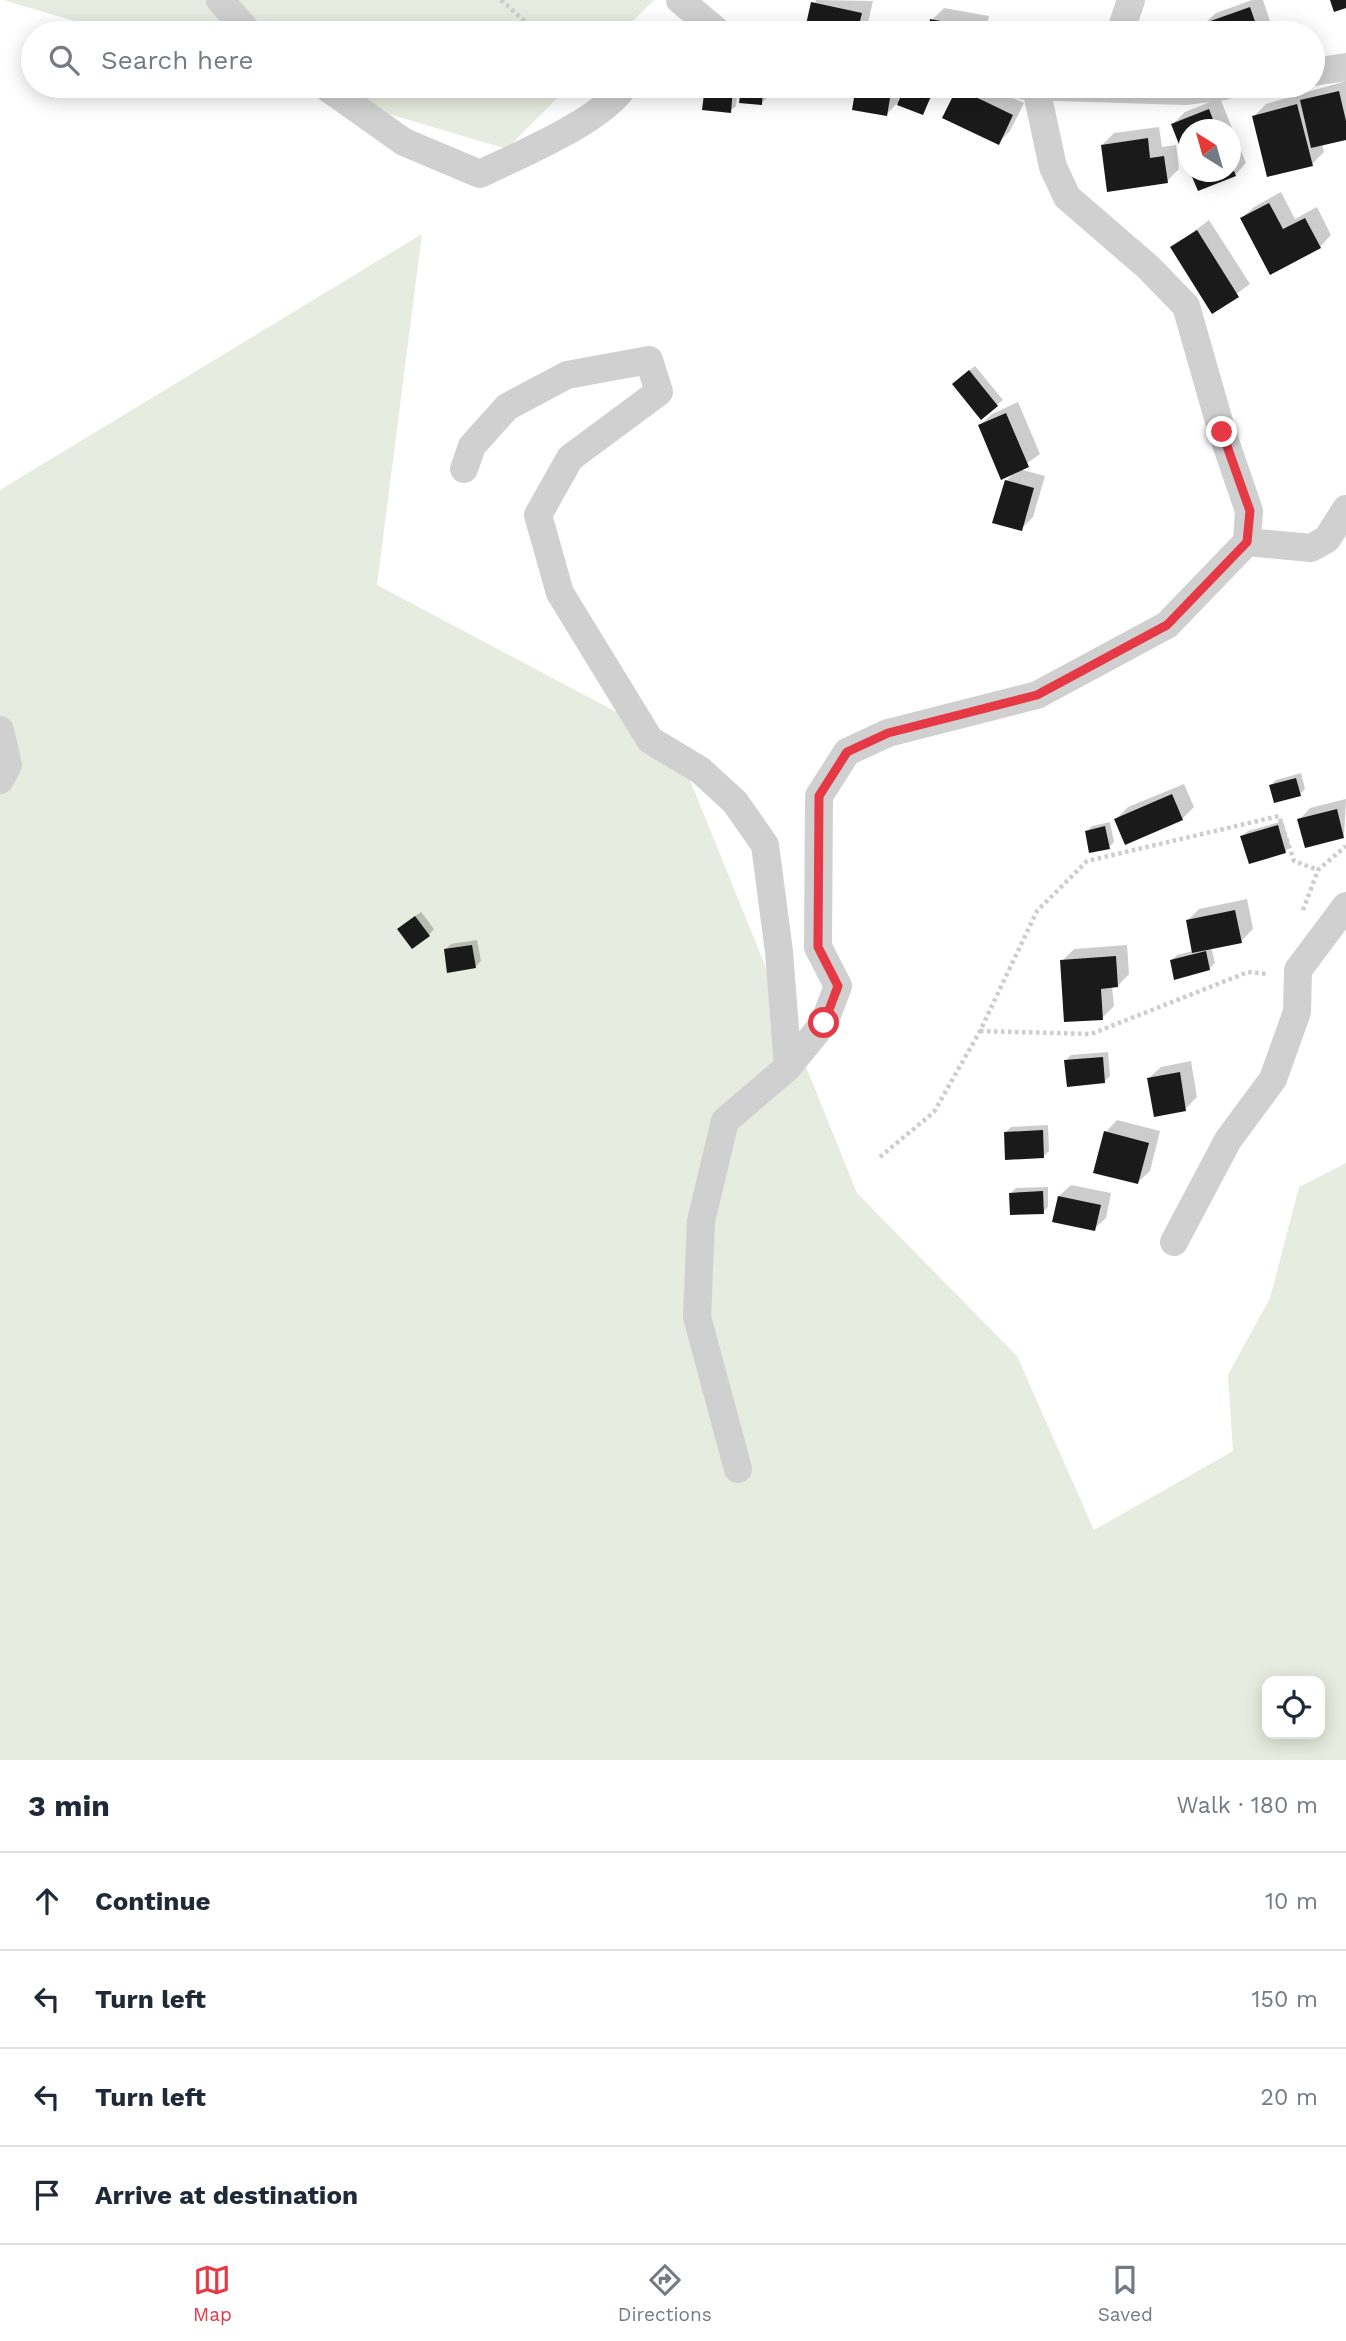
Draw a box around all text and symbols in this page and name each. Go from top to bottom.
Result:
search box [21,21,1325,98]
icon: search [45,41,83,79]
text: Search here [101,45,253,75]
north arrow [1178,119,1241,182]
route end [1206,416,1237,447]
route start [808,1007,839,1038]
map controls [1262,1676,1325,1739]
button: locate [1262,1676,1325,1739]
text: 3 min [28,1788,110,1823]
text: Walk · 180 m [1177,1792,1318,1819]
icon: ahead [28,1882,66,1920]
text: Continue [95,1886,211,1916]
text: 10 m [1265,1888,1318,1915]
icon: left [28,1980,66,2018]
text: Turn left [95,1984,206,2014]
text: 150 m [1252,1986,1318,2013]
icon: left [28,2078,66,2116]
text: Turn left [95,2082,206,2112]
text: 20 m [1261,2084,1318,2111]
icon: arrive [28,2176,66,2214]
text: Arrive at destination [95,2180,358,2210]
tab: Map [193,2261,232,2326]
tab: Directions [618,2261,712,2326]
tab: Saved [1098,2261,1153,2326]

